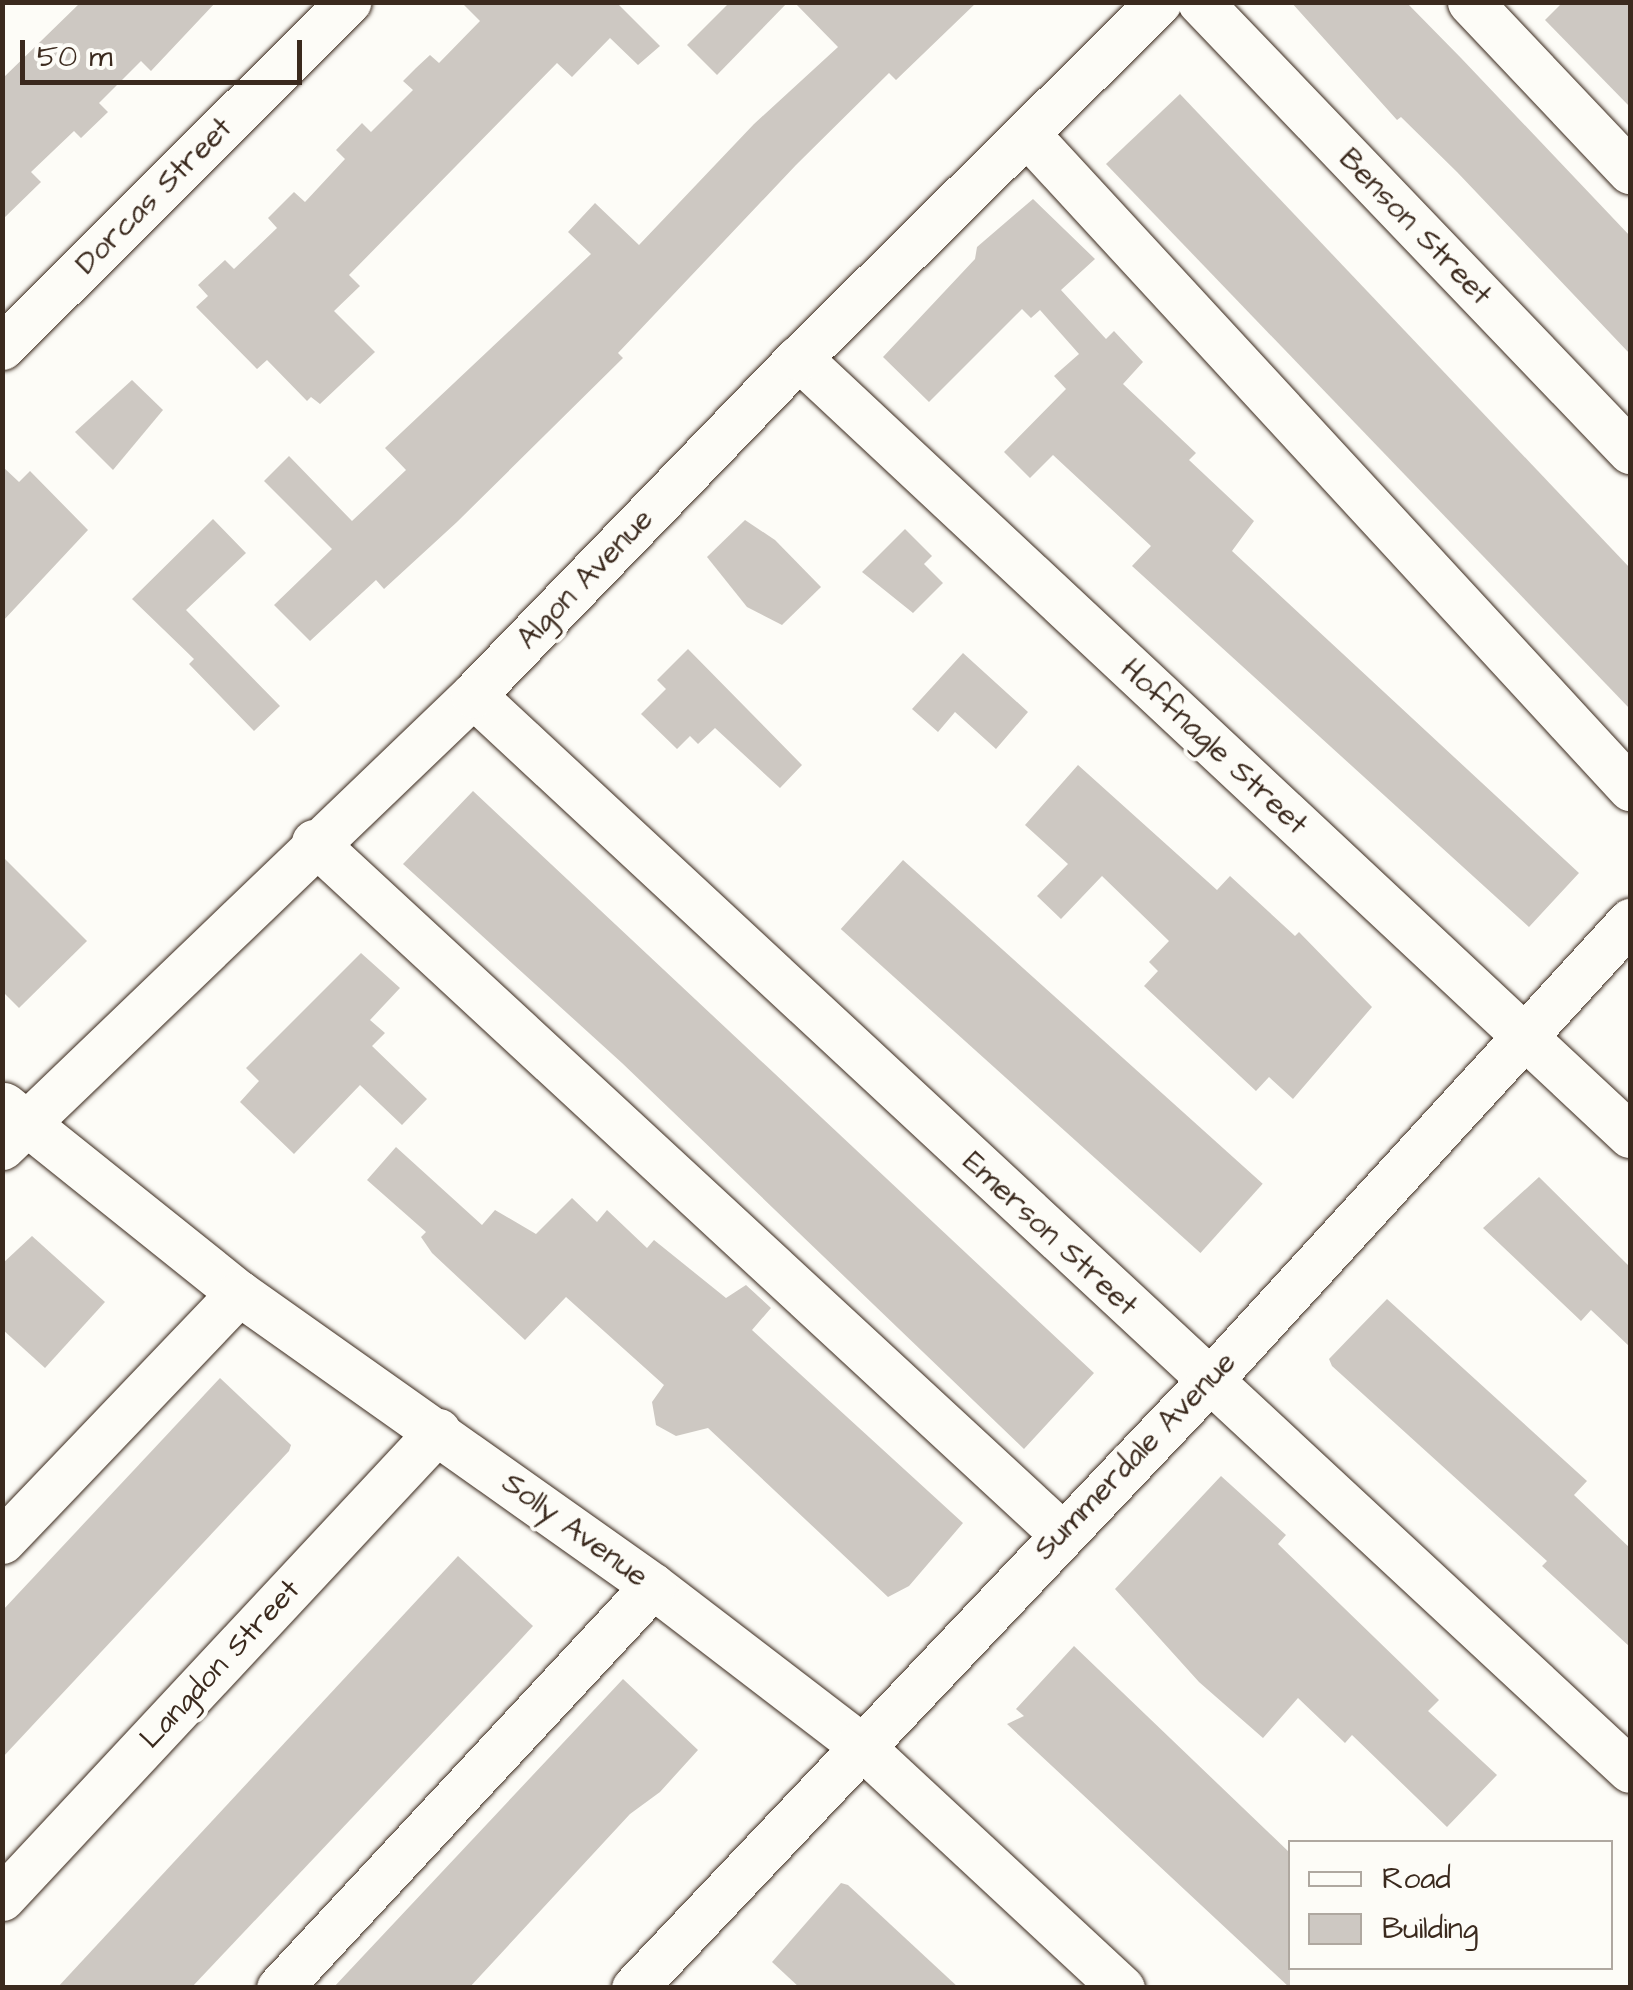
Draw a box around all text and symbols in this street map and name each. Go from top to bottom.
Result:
scale bar [25,20,308,82]
text: 50 m [37,36,113,78]
street label: Dorcas Street [68,110,240,282]
street label: Benson Street [1331,141,1499,313]
street label: Algon Avenue [509,501,661,657]
street label: Hoffnagle Street [1113,651,1315,843]
street label: Emerson Street [955,1144,1145,1324]
street label: Summerdale Avenue [1027,1345,1243,1567]
street label: Solly Avenue [495,1465,655,1595]
street label: Langdon Street [132,1572,308,1756]
legend [1288,1840,1613,1970]
text: Road [1382,1858,1451,1900]
text: Building [1382,1908,1478,1950]

